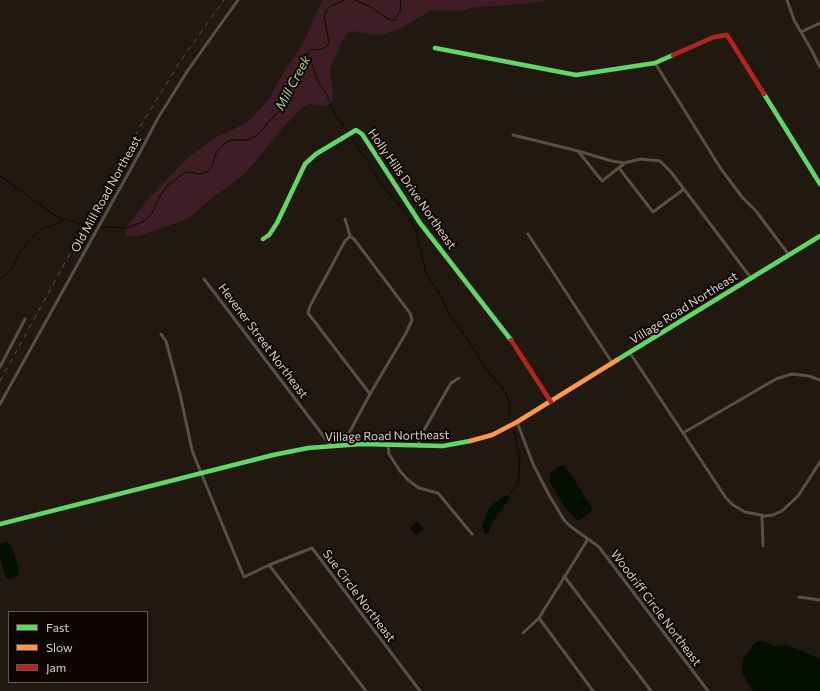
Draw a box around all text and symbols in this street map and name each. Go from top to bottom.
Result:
water label: Mill Creek [272,53,314,113]
street label: Holly Hills Drive Northeast [365,126,459,252]
street label: Old Mill Road Northeast [68,133,144,255]
street label: Village Road Northeast [627,269,741,347]
street label: Hevener Street Northeast [215,281,311,401]
street label: Village Road Northeast [324,428,450,444]
street label: Sue Circle Northeast [320,547,398,645]
street label: Woodriff Circle Northeast [608,547,704,669]
legend [8,611,148,683]
text: Fast [46,620,69,634]
text: Slow [46,640,73,654]
text: Jam [46,660,66,674]

